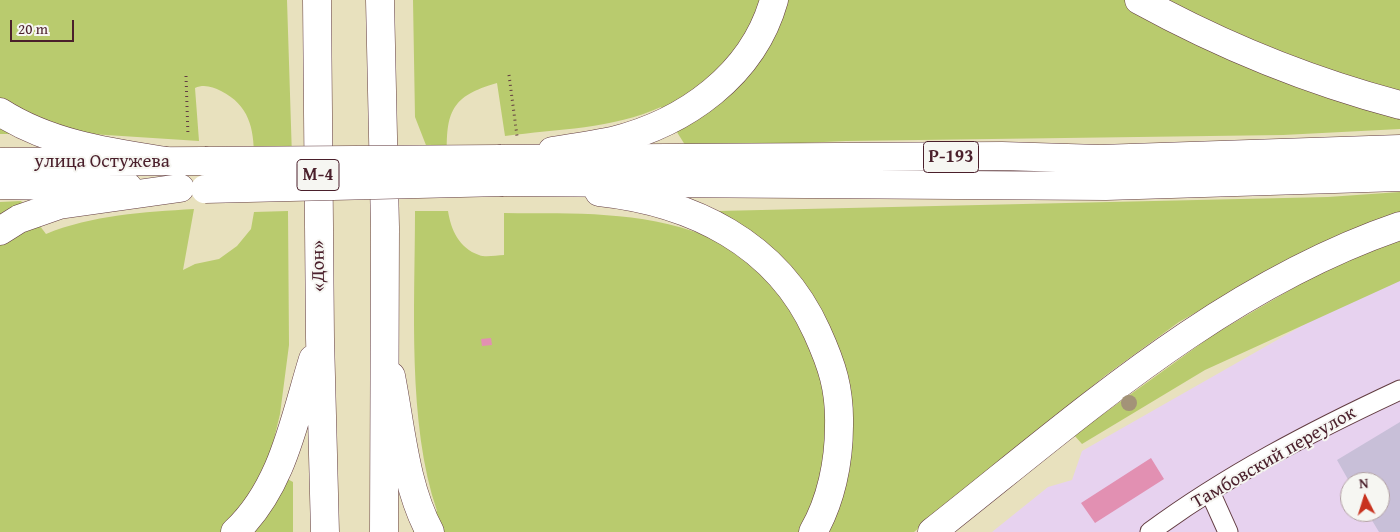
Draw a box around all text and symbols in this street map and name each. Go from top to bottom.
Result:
scale bar [12,10,76,42]
text: 20 m [18,18,48,39]
road number: Р-193 [924,142,978,172]
street label: улица Остужева [34,151,170,173]
road number: М-4 [297,160,339,190]
street label: «Дон» [307,240,331,292]
street label: Тамбовский переулок [1188,402,1360,514]
north arrow [1340,472,1390,522]
text: N [1358,473,1369,493]

